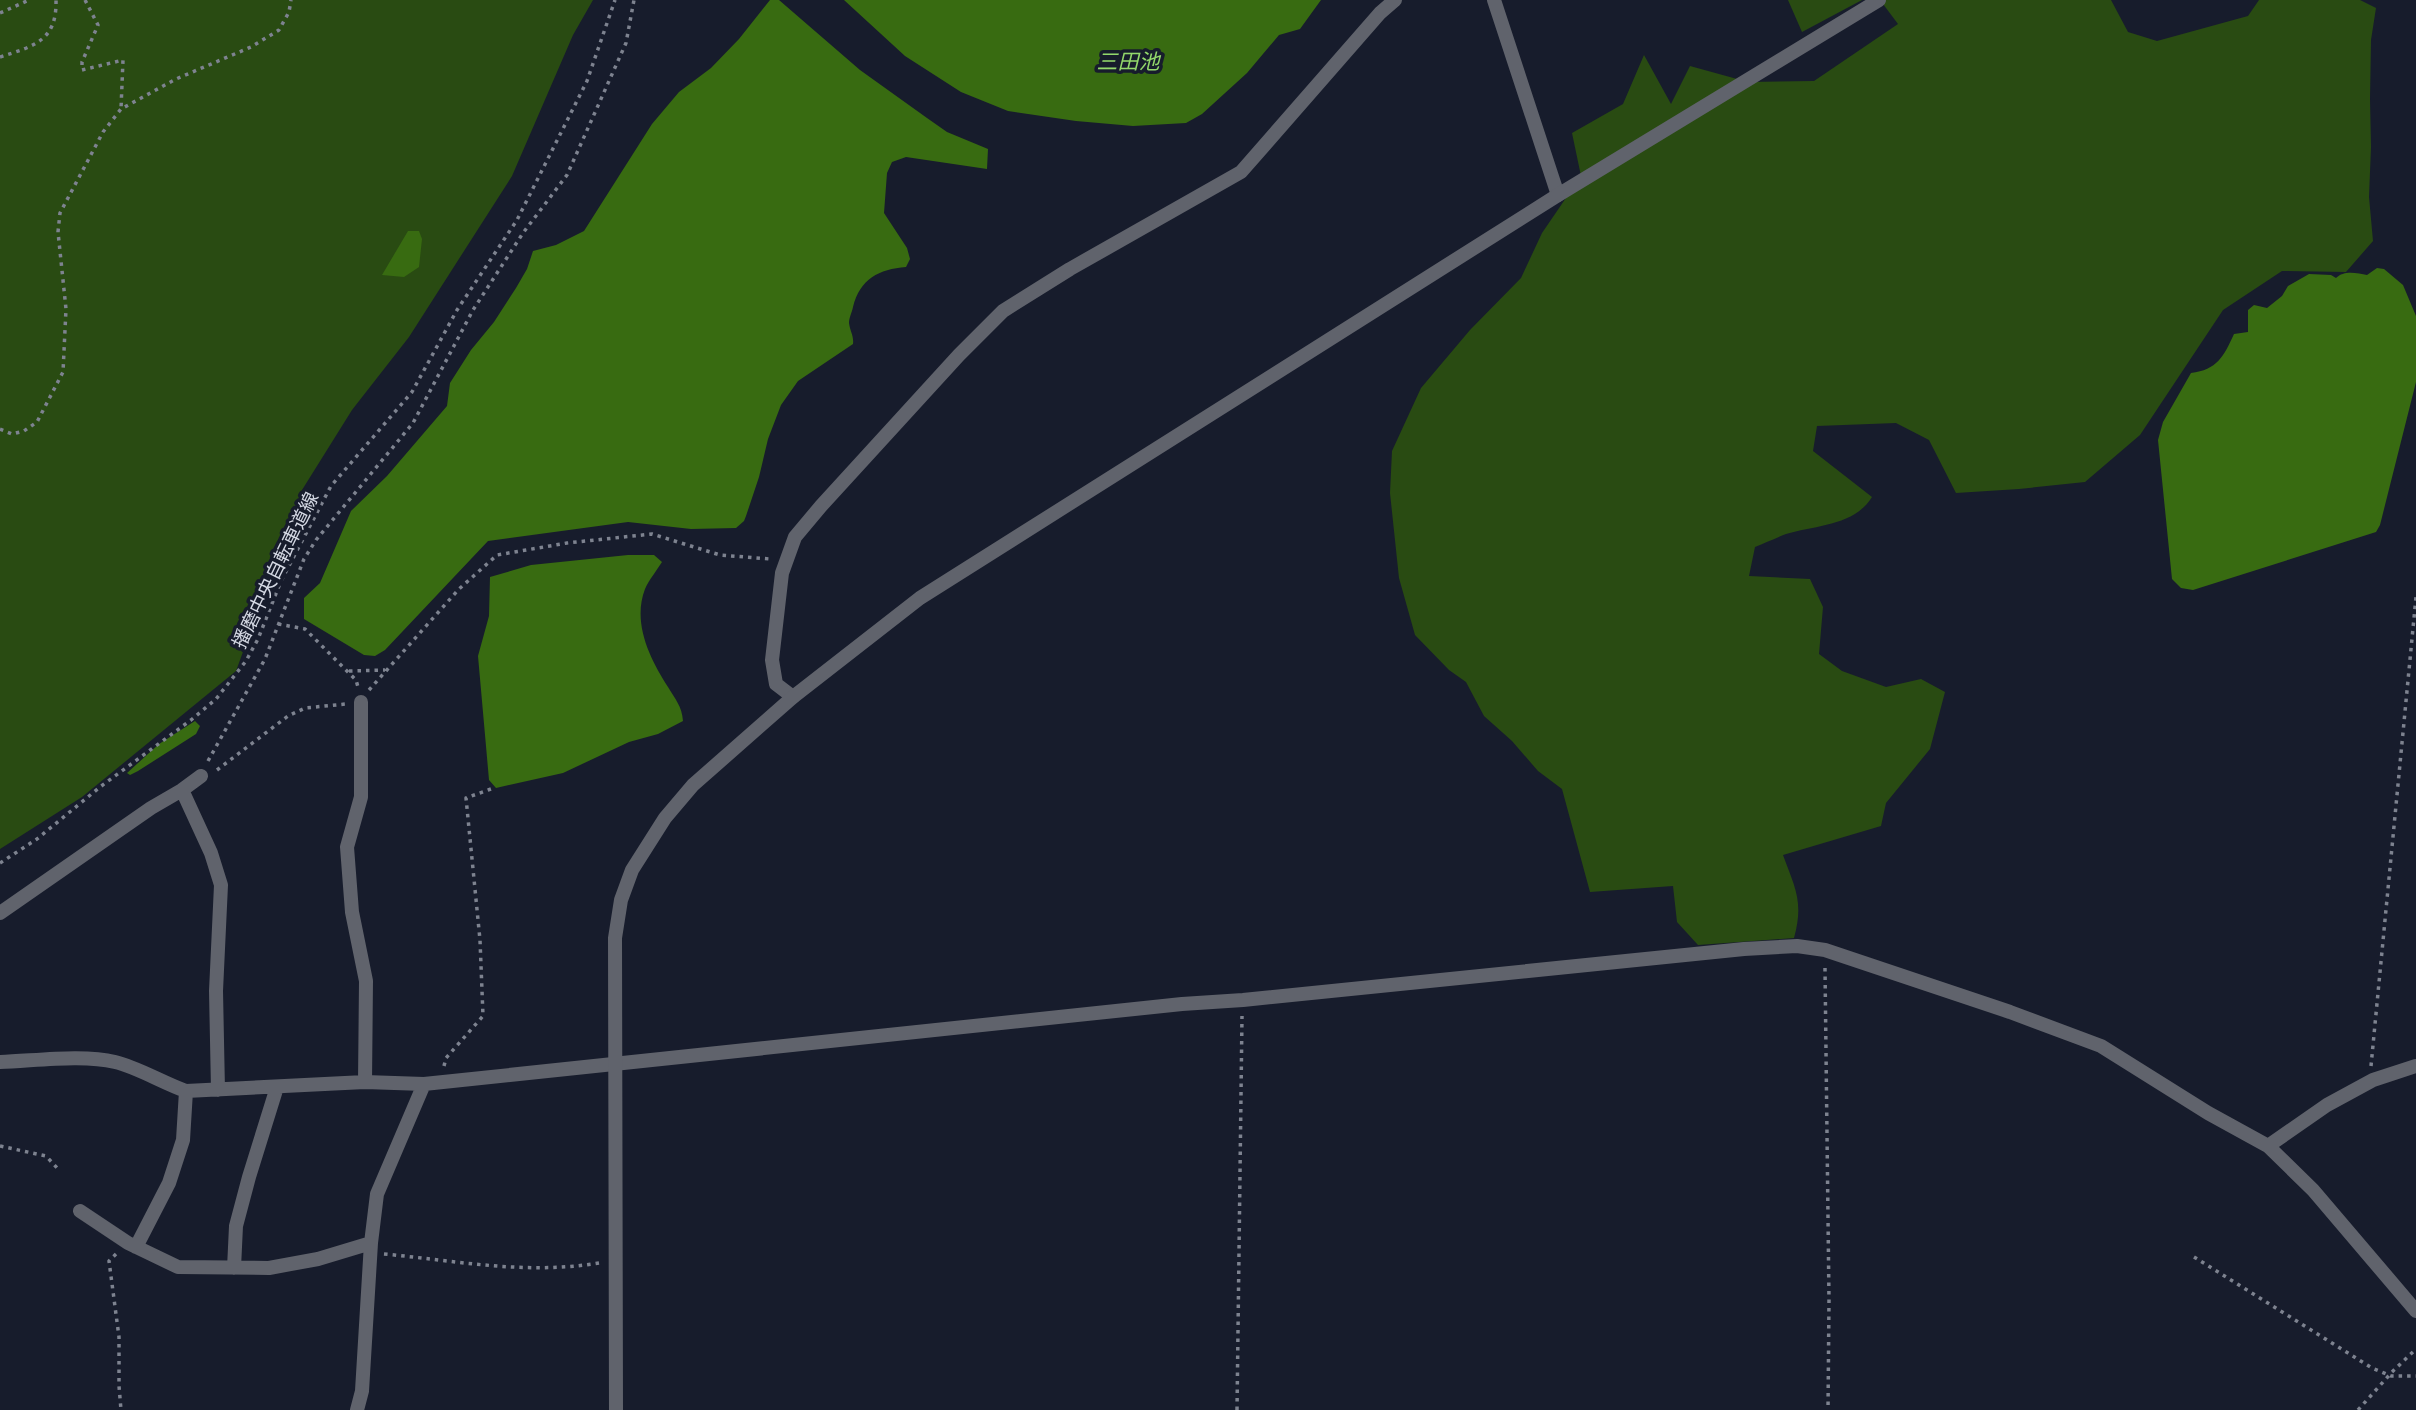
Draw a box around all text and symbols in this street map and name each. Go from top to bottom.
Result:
water label: 三田池 [1097,47,1161,76]
street label: 播磨中央自転車道線 [226,487,325,653]

